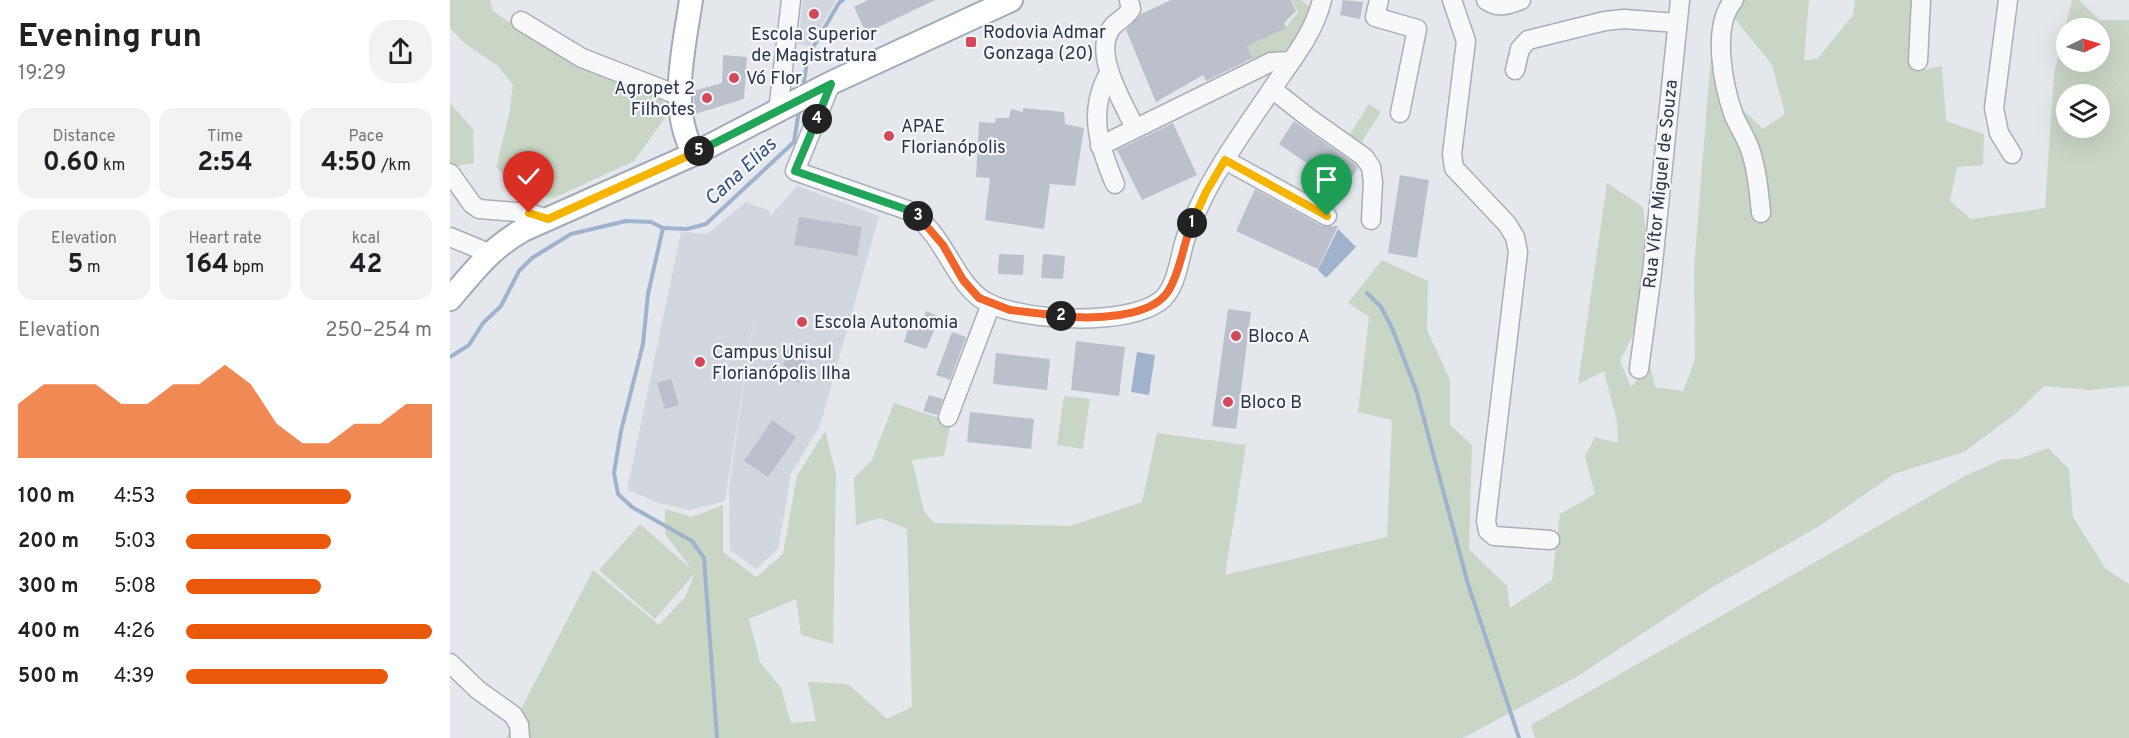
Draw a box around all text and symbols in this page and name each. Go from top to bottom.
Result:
marker: Escola Superior de Magistratura [807,7,821,21]
text: Evening run [18,17,202,59]
north arrow [2056,18,2110,72]
map controls [2056,18,2110,138]
button: share [369,20,432,83]
place label: Rodovia Admar Gonzaga (20) [983,22,1106,66]
place label: Escola Superior de Magistratura [751,24,877,68]
marker: Rodovia Admar Gonzaga (20) [964,35,978,49]
text: 19:29 [18,61,66,87]
place label: Vó Flor [746,68,802,91]
marker: Vó Flor [727,71,741,85]
place label: Agropet 2 Filhotes [614,78,695,122]
street label: Rua Vítor Miguel de Souza [1639,78,1684,290]
button: layers [2056,84,2110,138]
marker: Agropet 2 Filhotes [700,91,714,105]
pin: 4 [802,104,832,134]
text: 4 [812,109,822,129]
place label: APAE Florianópolis [901,116,1006,160]
text: Distance [53,127,115,147]
text: Time [207,127,243,147]
text: Pace [348,127,384,147]
marker: APAE Florianópolis [882,129,896,143]
water label: Cana Elias [700,132,784,212]
pin: 5 [684,136,714,166]
text: 5 [694,141,704,161]
text: 0.60 [43,147,99,180]
text: 2:54 [197,147,253,180]
text: 4:50 [321,147,377,180]
pin [503,151,554,213]
pin [1301,154,1352,216]
text: km [99,156,125,176]
text: /km [377,156,411,176]
icon: check [512,160,545,193]
icon: arrive [1310,163,1343,196]
pin: 3 [903,201,933,231]
text: 3 [913,206,923,226]
pin: 1 [1177,208,1207,238]
text: 1 [1189,213,1195,233]
text: Elevation [51,229,117,249]
text: Heart rate [188,229,262,249]
text: kcal [352,229,380,249]
text: 5 [67,249,83,282]
text: 164 [186,249,229,282]
text: 42 [350,249,382,282]
text: m [83,258,101,278]
text: bpm [229,258,264,278]
pin: 2 [1046,301,1076,331]
text: 2 [1056,306,1066,326]
place label: Escola Autonomia [814,312,958,335]
marker: Escola Autonomia [795,315,809,329]
text: Elevation [18,318,100,344]
text: 250–254 m [325,318,432,344]
place label: Bloco A [1248,326,1310,349]
marker: Bloco A [1229,329,1243,343]
place label: Campus Unisul Florianópolis Ilha [712,342,850,386]
marker: Campus Unisul Florianópolis Ilha [693,355,707,369]
place label: Bloco B [1240,392,1302,415]
marker: Bloco B [1221,395,1235,409]
text: 100 m [18,484,75,510]
text: 4:53 [114,484,155,510]
text: 200 m [18,529,79,555]
text: 5:03 [114,529,156,555]
text: 300 m [18,574,79,600]
text: 5:08 [114,574,156,600]
text: 400 m [18,619,80,645]
text: 4:26 [114,619,155,645]
text: 500 m [18,664,79,690]
text: 4:39 [114,664,155,690]

